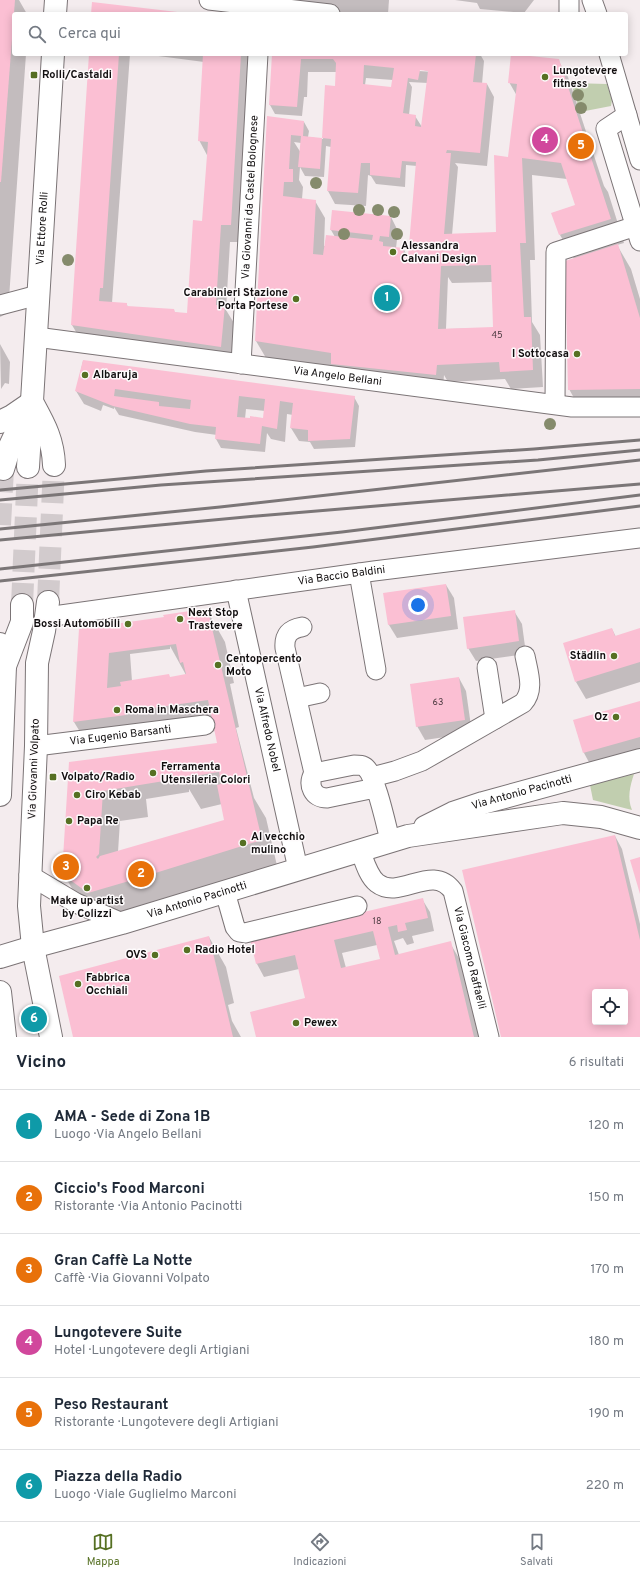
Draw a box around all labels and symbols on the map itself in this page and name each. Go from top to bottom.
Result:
place label: Lungotevere fitness [553,64,617,91]
place label: Rolli/Castaldi [42,68,112,82]
marker: Rolli/Castaldi [29,70,39,80]
marker: Lungotevere fitness [540,72,550,82]
street label: Via Giovanni da Castel Bolognese [239,115,262,280]
pin: 4 [532,125,558,155]
pin: 5 [568,131,594,161]
street label: Via Ettore Rolli [33,191,52,265]
place label: Alessandra Calvani Design [401,239,477,266]
marker: Alessandra Calvani Design [388,247,398,257]
pin: 1 [374,283,400,313]
place label: Carabinieri Stazione Porta Portese [184,286,288,313]
marker: Carabinieri Stazione Porta Portese [291,294,301,304]
house number: 45 [491,330,503,341]
place label: I Sottocasa [512,347,569,361]
marker: I Sottocasa [572,349,582,359]
street label: Via Angelo Bellani [292,364,383,389]
place label: Albaruja [93,368,138,382]
marker: Albaruja [80,370,90,380]
street label: Via Baccio Baldini [297,563,386,589]
your location [408,595,428,615]
place label: Next Stop Trastevere [188,606,243,633]
marker: Next Stop Trastevere [175,614,185,624]
place label: Bossi Automobili [33,617,120,631]
marker: Bossi Automobili [123,619,133,629]
place label: Städlin [570,649,606,663]
marker: Städlin [609,651,619,661]
place label: Centopercento Moto [226,652,302,679]
marker: Centopercento Moto [213,660,223,670]
street label: Via Alfredo Nobel [251,686,283,773]
house number: 63 [433,697,443,708]
place label: Roma in Maschera [125,703,219,717]
marker: Roma in Maschera [112,705,122,715]
place label: Oz [594,710,608,724]
marker: Oz [611,712,621,722]
street label: Via Giovanni Volpato [25,718,43,820]
street label: Via Eugenio Barsanti [69,722,172,749]
place label: Ferramenta Utensileria Colori [161,760,250,787]
marker: Ferramenta Utensileria Colori [148,768,158,778]
place label: Volpato/Radio [61,770,135,784]
marker: Volpato/Radio [48,772,58,782]
street label: Via Antonio Pacinotti [470,772,573,813]
place label: Ciro Kebab [85,788,141,802]
marker: Ciro Kebab [72,790,82,800]
place label: Papa Re [77,814,119,828]
marker: Papa Re [64,816,74,826]
place label: Al vecchio mulino [251,830,305,857]
marker: Al vecchio mulino [238,838,248,848]
pin: 3 [53,852,79,882]
pin: 2 [128,859,154,889]
street label: Via Antonio Pacinotti [145,878,248,922]
marker: Make up artist by Colizzi [82,883,92,893]
place label: Make up artist by Colizzi [50,894,124,921]
street label: Via Giacomo Raffaelli [450,905,489,1011]
house number: 18 [373,916,381,927]
place label: Radio Hotel [195,943,255,957]
marker: Radio Hotel [182,945,192,955]
place label: OVS [126,948,147,962]
marker: OVS [150,950,160,960]
place label: Fabbrica Occhiali [86,971,130,998]
marker: Fabbrica Occhiali [73,979,83,989]
pin: 6 [21,1004,47,1034]
place label: Pewex [304,1016,338,1030]
marker: Pewex [291,1018,301,1028]

